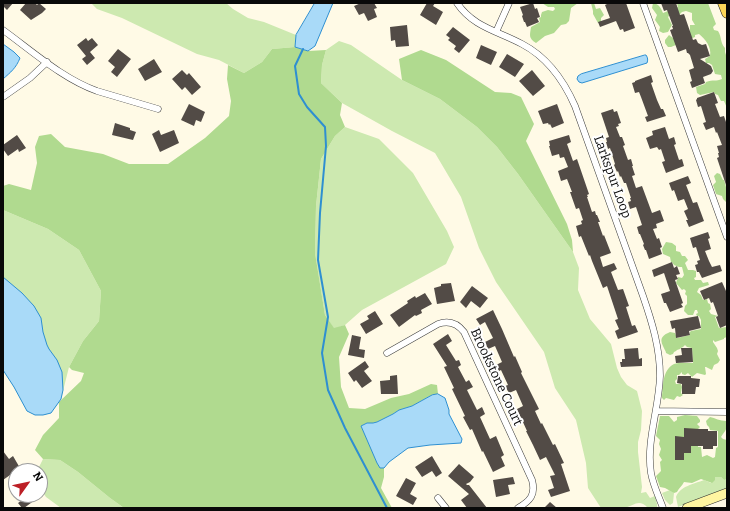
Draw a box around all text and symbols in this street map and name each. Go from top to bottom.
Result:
street label: Larkspur Loop [590,134,634,220]
street label: Brookstone Court [467,326,525,428]
north arrow [8,463,48,503]
text: N [30,470,45,484]

